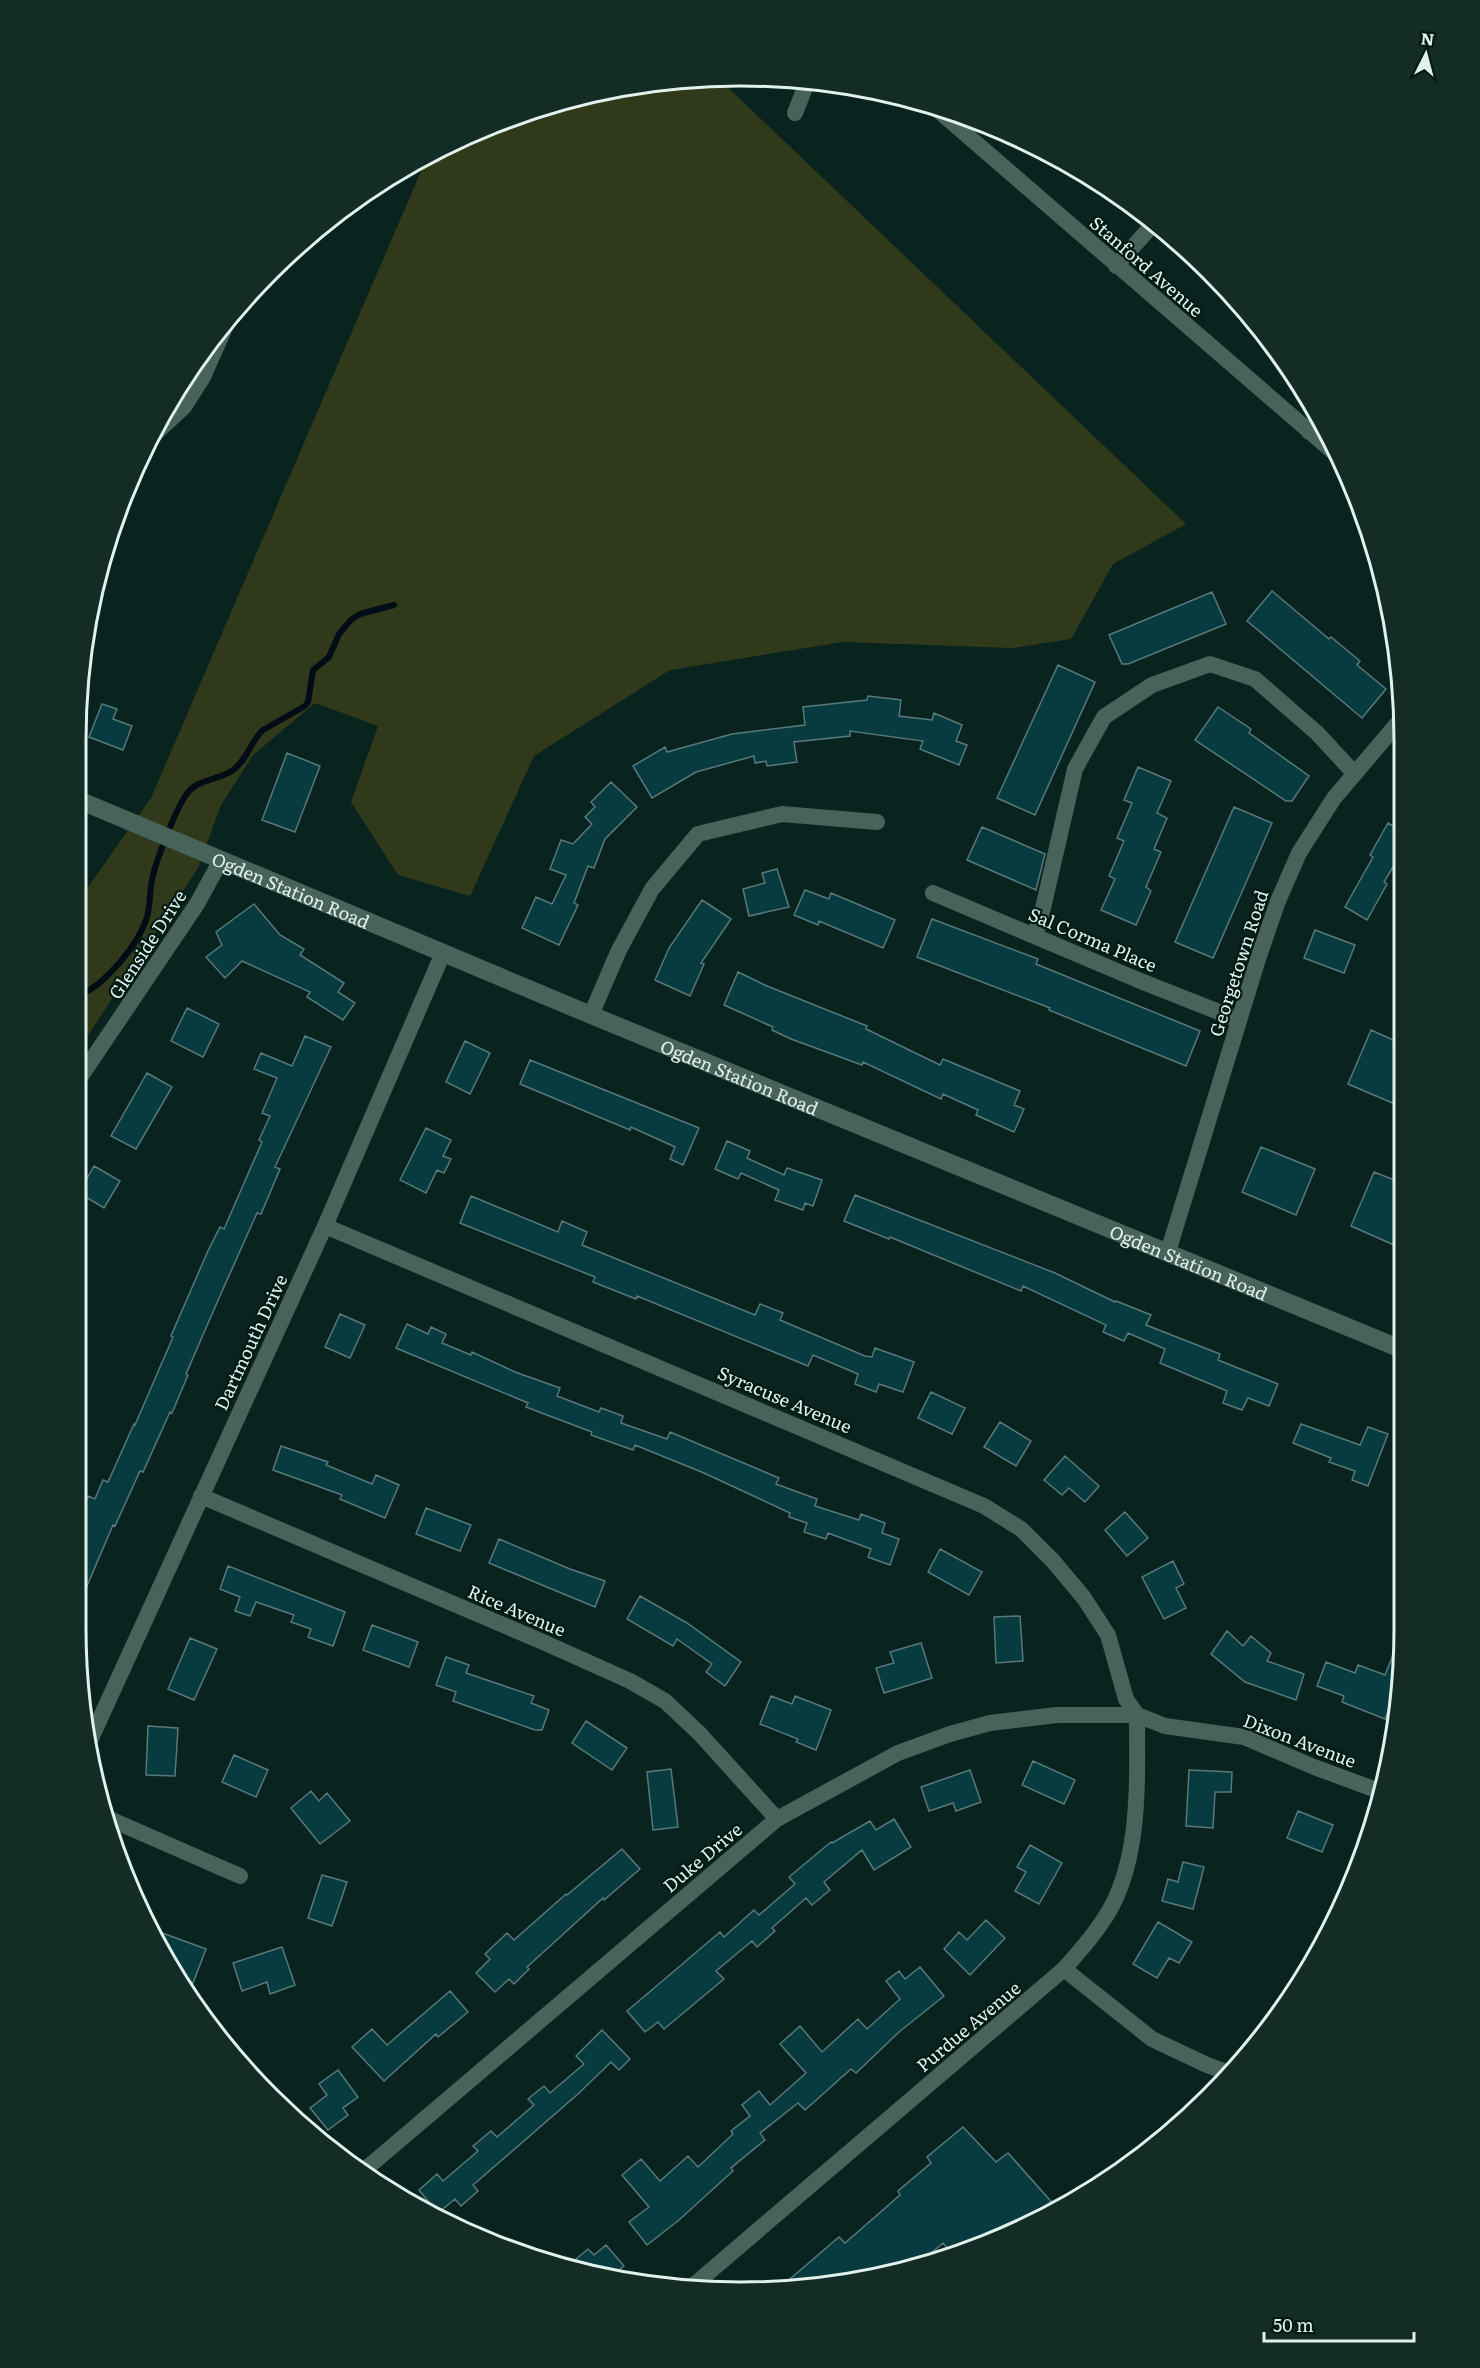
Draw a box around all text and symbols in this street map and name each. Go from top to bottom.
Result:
north arrow [1396,24,1456,84]
text: N [1420,25,1436,51]
street label: Stanford Avenue [1084,209,1210,323]
street label: Ogden Station Road [208,844,374,934]
street label: Glenside Drive [102,884,192,1004]
street label: Georgetown Road [1202,886,1274,1040]
street label: Sal Corma Place [1025,900,1161,978]
street label: Ogden Station Road [657,1032,823,1121]
street label: Ogden Station Road [1106,1217,1272,1306]
street label: Dartmouth Drive [207,1269,293,1415]
street label: Syracuse Avenue [714,1359,856,1439]
street label: Rice Avenue [464,1577,570,1643]
street label: Dixon Avenue [1240,1706,1360,1774]
street label: Duke Drive [656,1816,748,1898]
street label: Purdue Avenue [910,1974,1026,2078]
scale bar [1264,2305,1414,2343]
text: 50 m [1273,2311,1314,2338]

